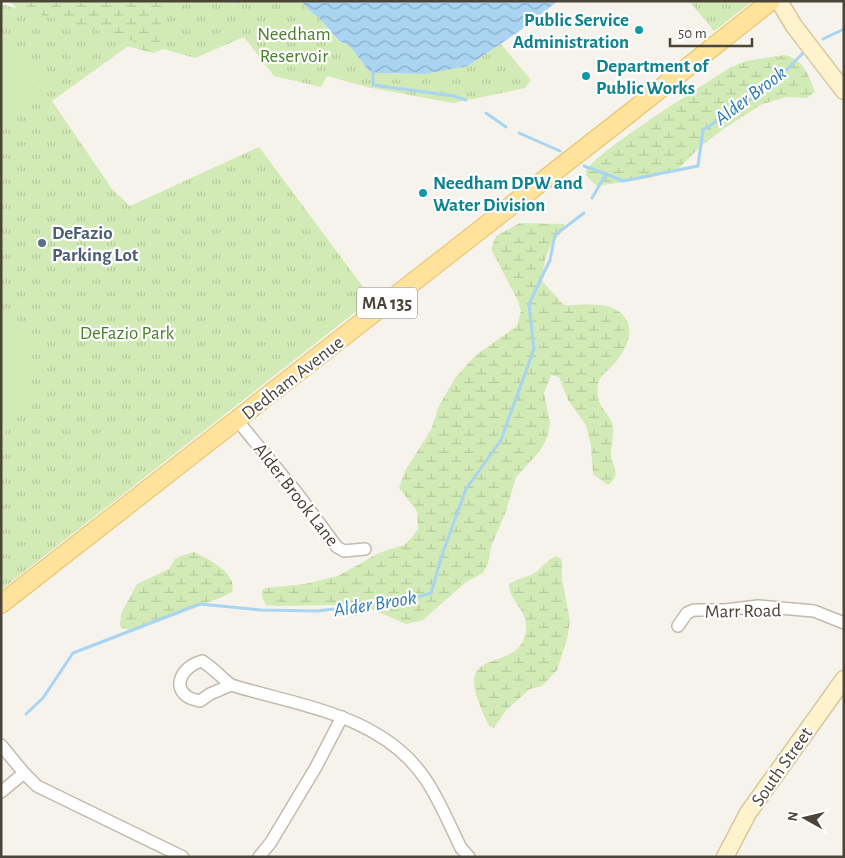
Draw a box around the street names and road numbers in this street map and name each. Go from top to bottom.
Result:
road number: MA 135 [357,288,417,318]
street label: Dedham Avenue [239,333,347,424]
street label: Alder Brook Lane [250,440,342,550]
street label: Marr Road [705,601,782,622]
street label: South Street [748,724,816,810]

